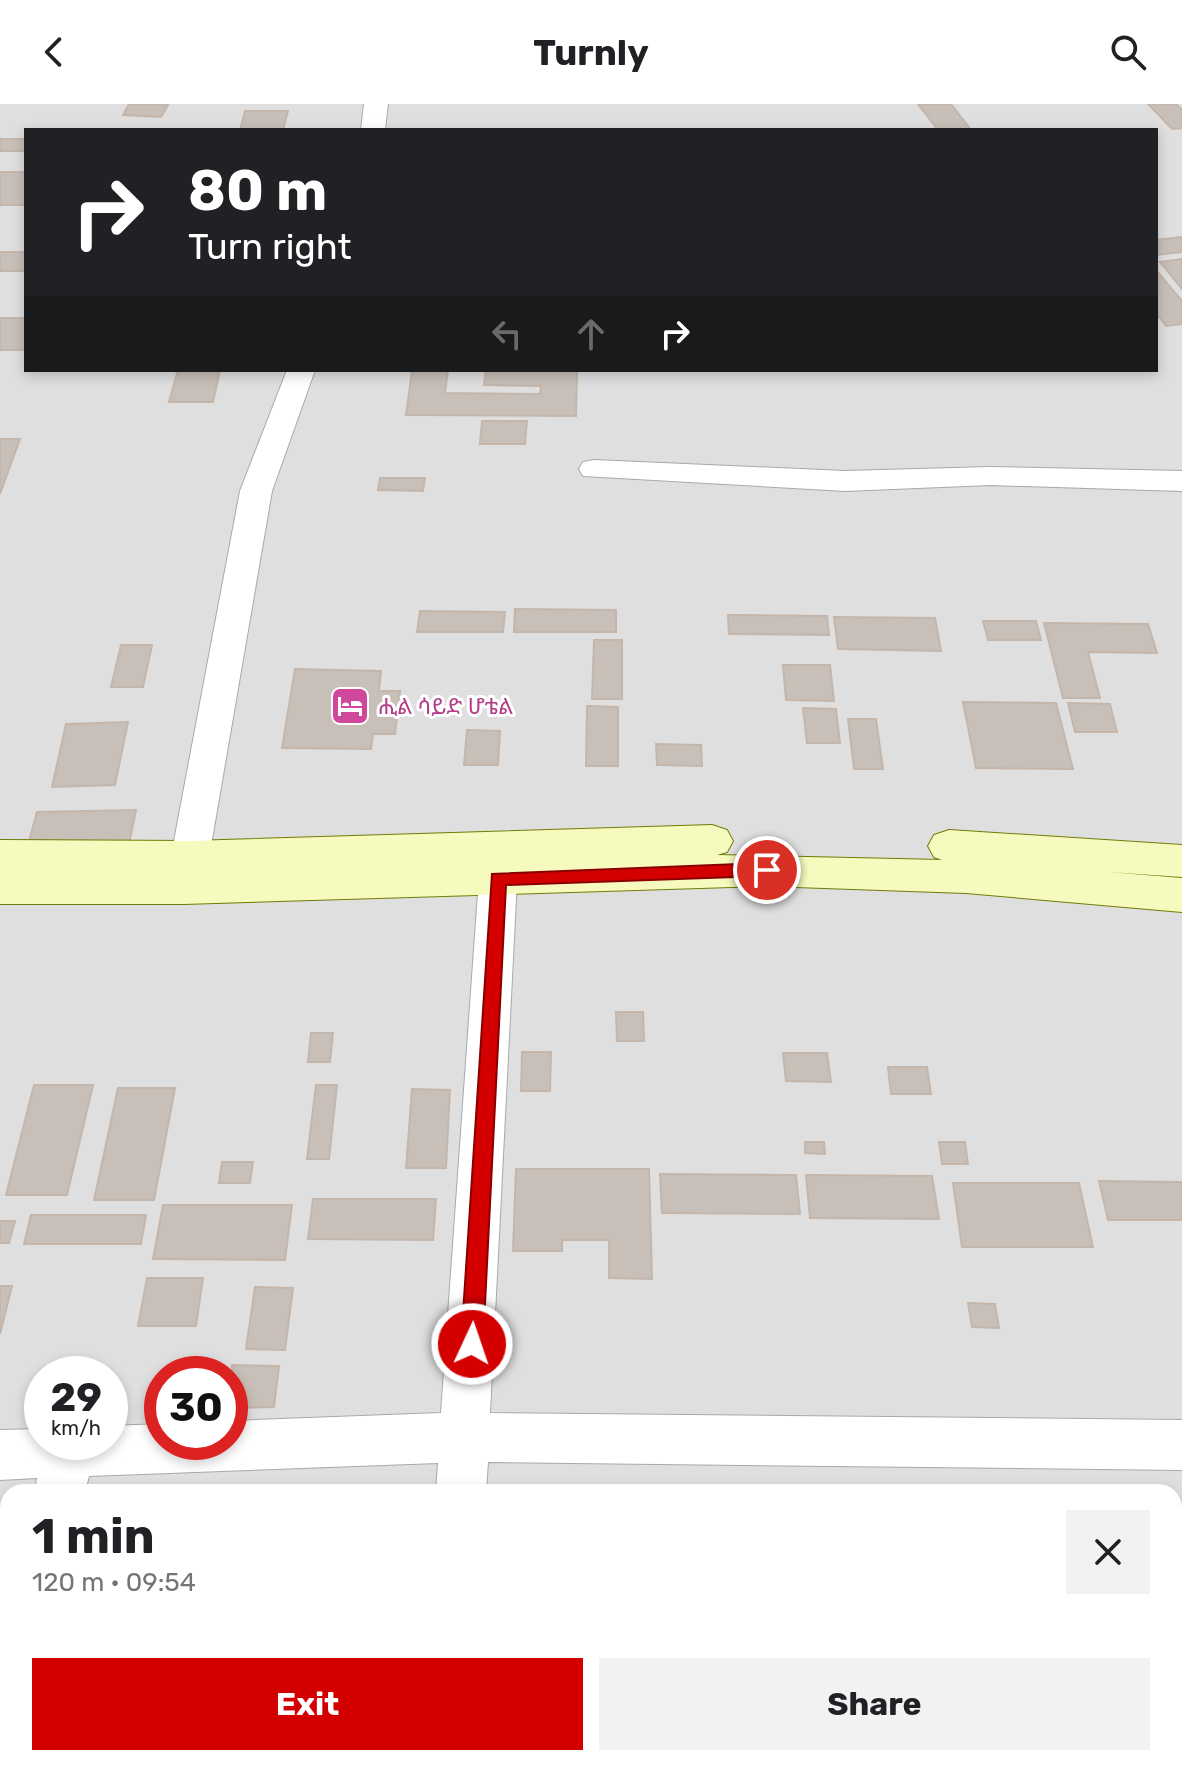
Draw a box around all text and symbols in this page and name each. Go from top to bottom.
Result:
icon: back [32,30,76,74]
icon: search [1106,30,1150,74]
text: Turnly [533,31,649,74]
text: 80 m [188,158,327,224]
icon: right [56,160,160,264]
text: Turn right [188,225,352,268]
icon: left [485,312,529,356]
icon: ahead [569,312,613,356]
icon: right [653,312,697,356]
hotel icon: ሒል ሳይድ ሆቴል [329,685,371,727]
place label: ሒል ሳይድ ሆቴል [378,693,513,720]
pin [733,836,801,904]
icon: arrive [745,848,789,892]
position arrow [430,1302,514,1386]
speed limit sign: 30 [144,1356,248,1460]
text: 29 [50,1374,102,1421]
text: km/h [51,1416,101,1440]
text: 1 min [32,1508,155,1565]
button: close [1066,1510,1150,1594]
text: 120 m · 09:54 [32,1567,196,1598]
button: Exit [32,1658,583,1750]
button: Share [599,1658,1150,1750]

